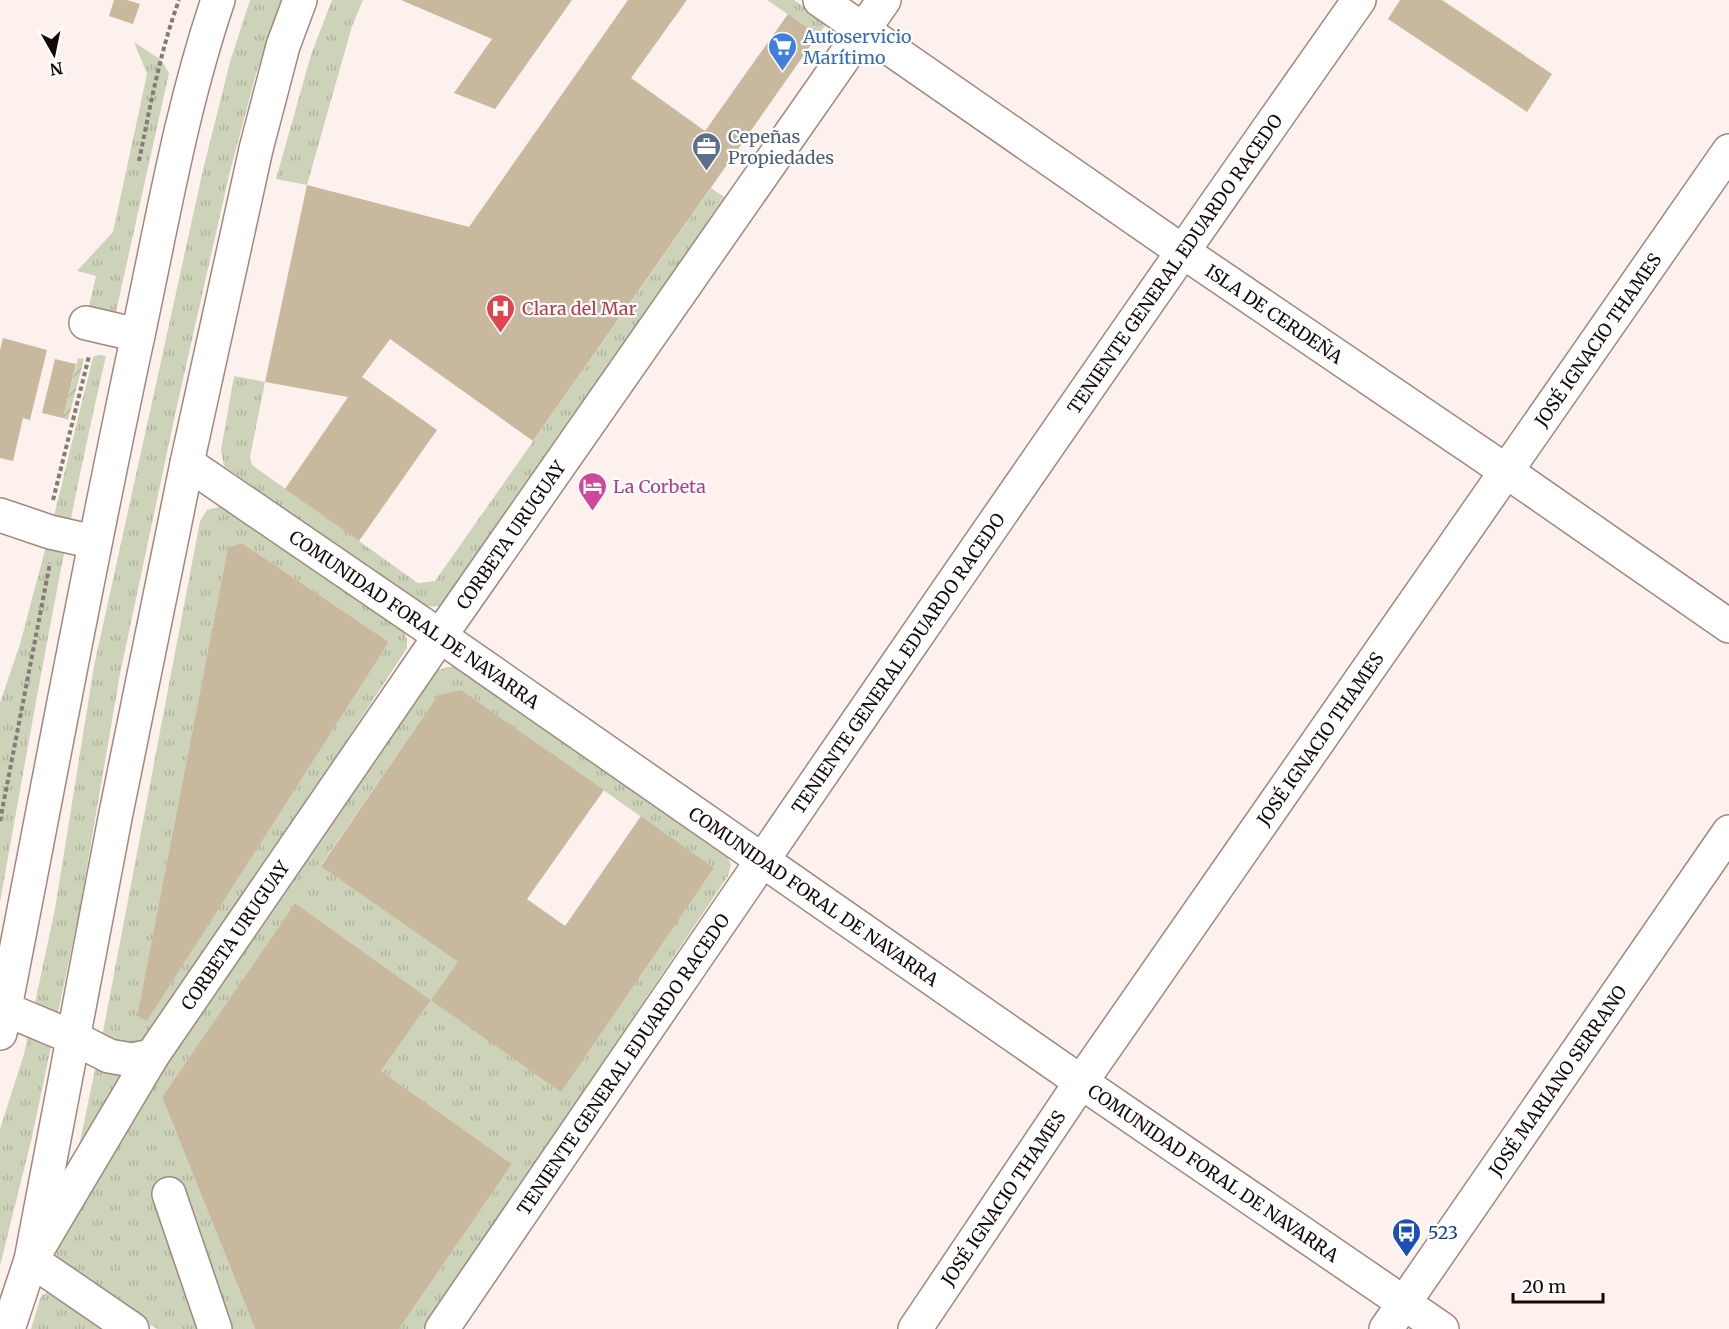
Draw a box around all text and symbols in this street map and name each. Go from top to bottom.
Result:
north arrow [24,24,84,84]
place label: Autoservicio Marítimo [802,25,912,69]
supermarket icon: Autoservicio Marítimo [766,30,798,72]
text: N [48,58,64,80]
street label: TENIENTE GENERAL EDUARDO RACEDO [1062,109,1287,418]
place label: Cepeñas Propiedades [728,125,834,169]
office icon: Cepeñas Propiedades [691,130,723,172]
street label: JOSÉ IGNACIO THAMES [1529,248,1666,432]
street label: ISLA DE CERDEÑA [1201,259,1348,369]
hospital icon: Clara del Mar [485,292,517,334]
place label: Clara del Mar [522,297,637,320]
street label: CORBETA URUGUAY [451,456,571,614]
hotel icon: La Corbeta [576,470,608,512]
place label: La Corbeta [613,475,706,498]
street label: TENIENTE GENERAL EDUARDO RACEDO [786,508,1010,818]
street label: COMUNIDAD FORAL DE NAVARRA [285,525,545,714]
street label: JOSÉ IGNACIO THAMES [1251,647,1389,831]
street label: COMUNIDAD FORAL DE NAVARRA [685,801,944,991]
street label: CORBETA URUGUAY [176,856,294,1014]
street label: TENIENTE GENERAL EDUARDO RACEDO [512,909,734,1219]
street label: JOSÉ MARIANO SERRANO [1483,981,1631,1181]
street label: COMUNIDAD FORAL DE NAVARRA [1084,1079,1344,1267]
street label: JOSÉ IGNACIO THAMES [935,1106,1070,1291]
bus stop icon: 523 [1391,1216,1423,1258]
place label: 523 [1428,1221,1458,1244]
scale bar [1513,1266,1603,1304]
text: 20 m [1522,1275,1566,1298]

